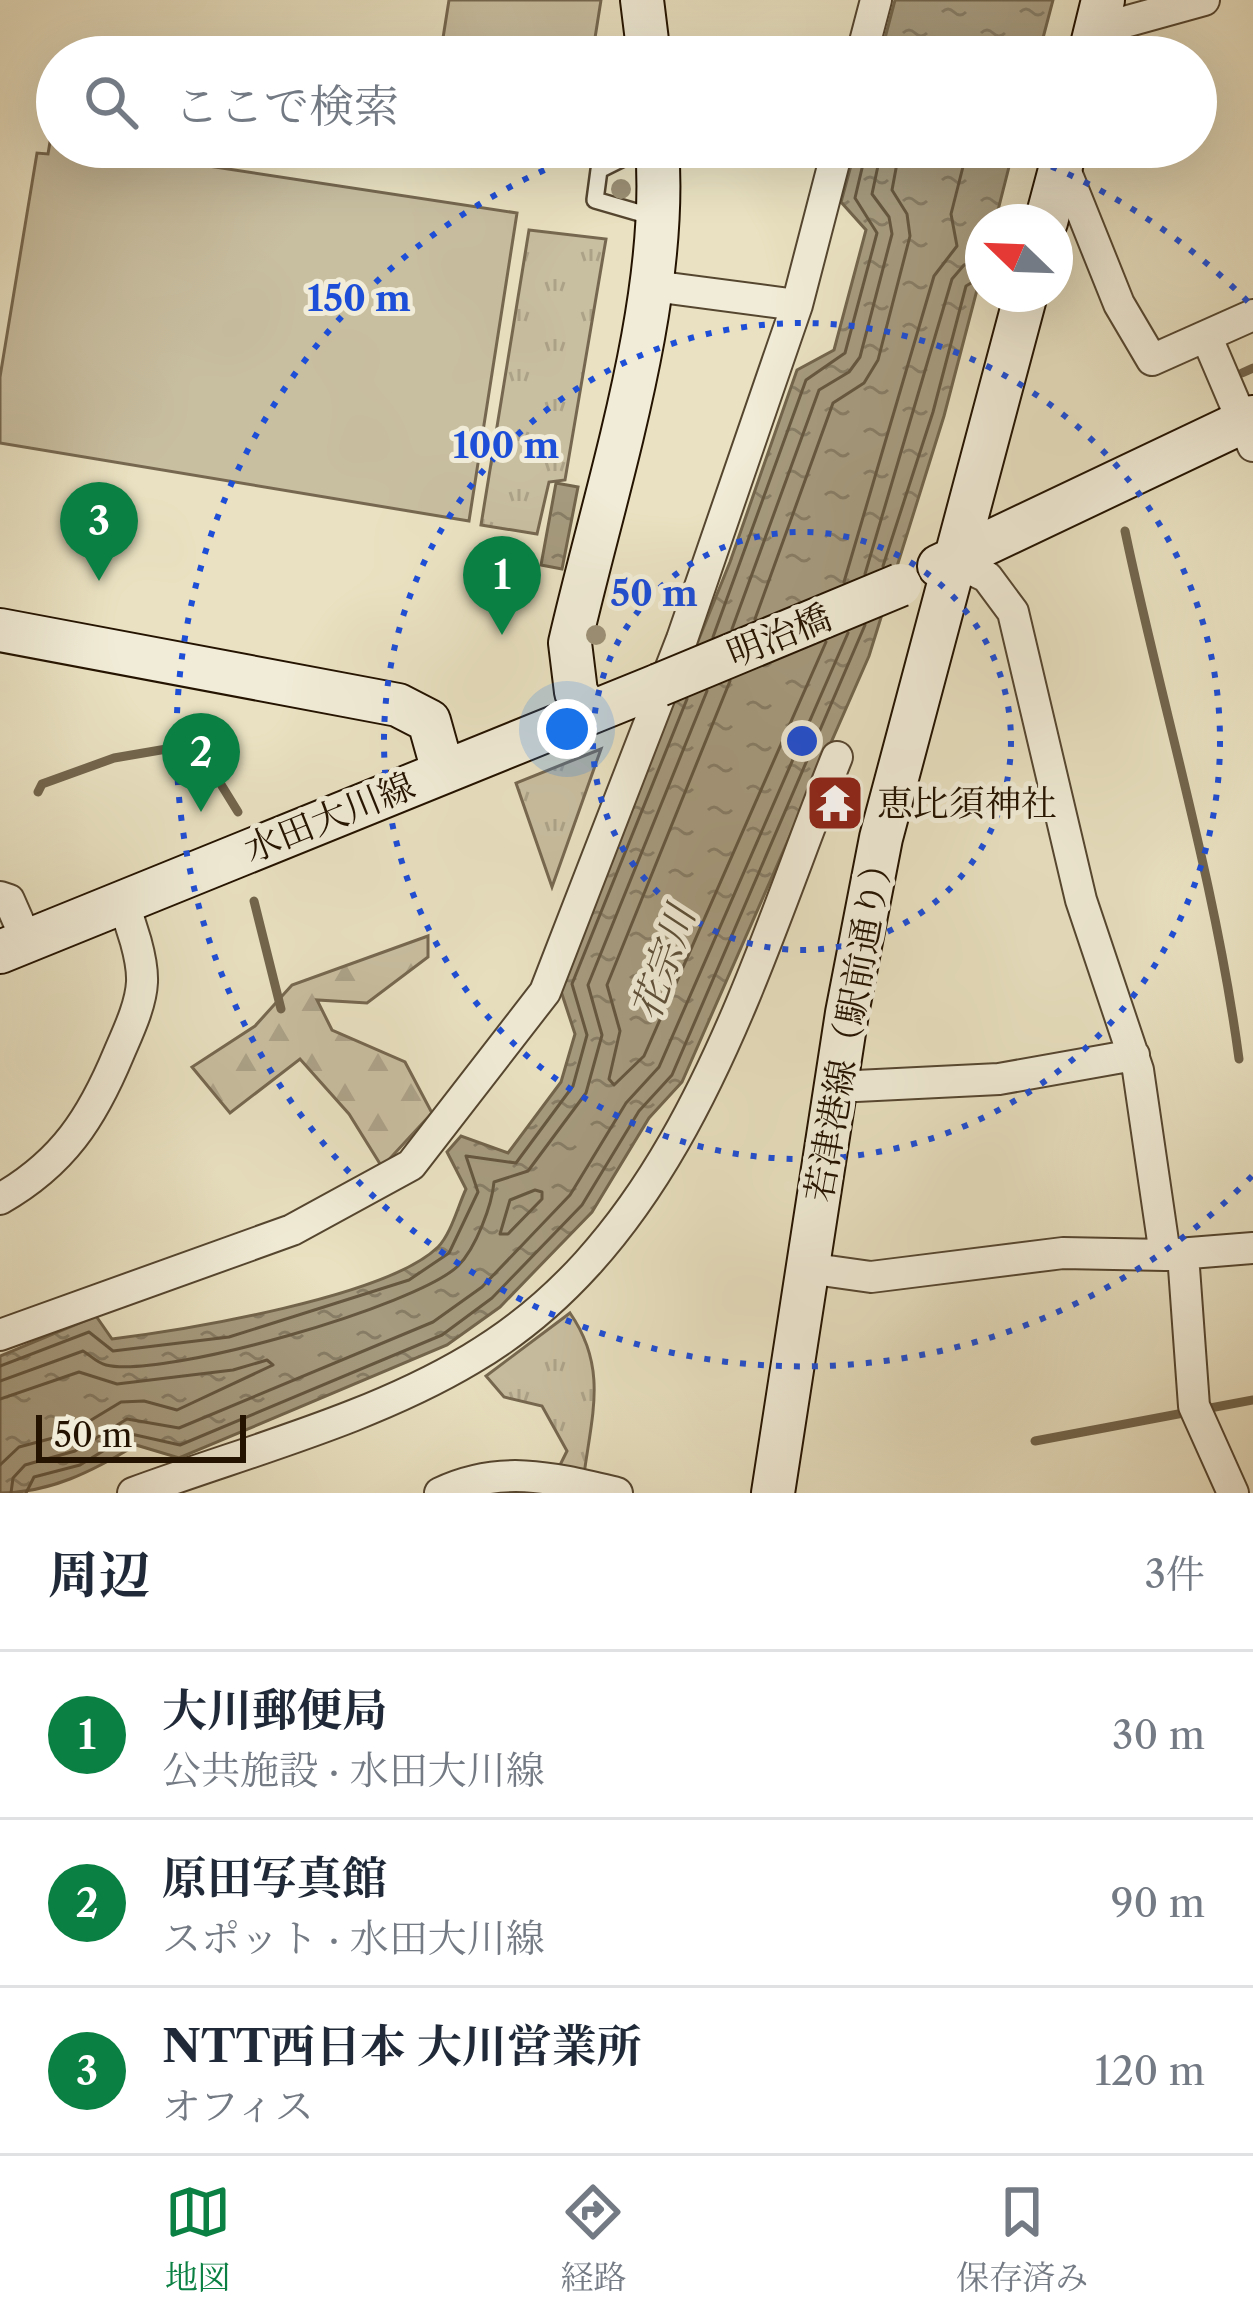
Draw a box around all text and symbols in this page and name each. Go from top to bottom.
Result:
search box [36,36,1217,168]
icon: search [78,69,144,135]
text: ここで検索 [174,78,399,134]
north arrow [965,204,1073,312]
text: 150 m [307,276,411,320]
text: 100 m [453,423,559,467]
pin: 3 [60,482,138,581]
pin: 1 [463,536,541,635]
text: 50 m [610,571,698,615]
street label: 明治橋 [721,594,837,676]
your location [537,699,597,759]
pin: 2 [162,713,240,812]
centre of rings [781,720,823,762]
street label: 水田大川線 [237,763,421,871]
temple icon: 恵比須神社 [804,772,866,834]
place label: 恵比須神社 [877,781,1057,825]
street label: 若津港線（駅前通り） [796,843,902,1205]
water label: 花宗川 [621,896,706,1026]
scale bar [36,1409,246,1462]
text: 50 m [54,1415,132,1456]
text: 周辺 [48,1544,150,1606]
text: 3件 [1145,1550,1205,1598]
text: 大川郵便局 [162,1682,387,1738]
text: 1 [78,1711,96,1759]
text: 30 m [1112,1711,1205,1759]
text: 公共施設 · 水田大川線 [162,1746,545,1794]
text: 原田写真館 [162,1850,387,1906]
text: 2 [75,1879,99,1927]
text: 90 m [1111,1879,1205,1927]
text: スポット · 水田大川線 [162,1914,545,1962]
text: NTT西日本 大川営業所 [162,2018,642,2074]
text: 3 [76,2047,98,2095]
text: 120 m [1095,2047,1205,2095]
text: オフィス [162,2082,314,2130]
tab: 地図 [165,2179,231,2298]
tab: 経路 [560,2179,626,2298]
tab: 保存済み [956,2179,1088,2298]

